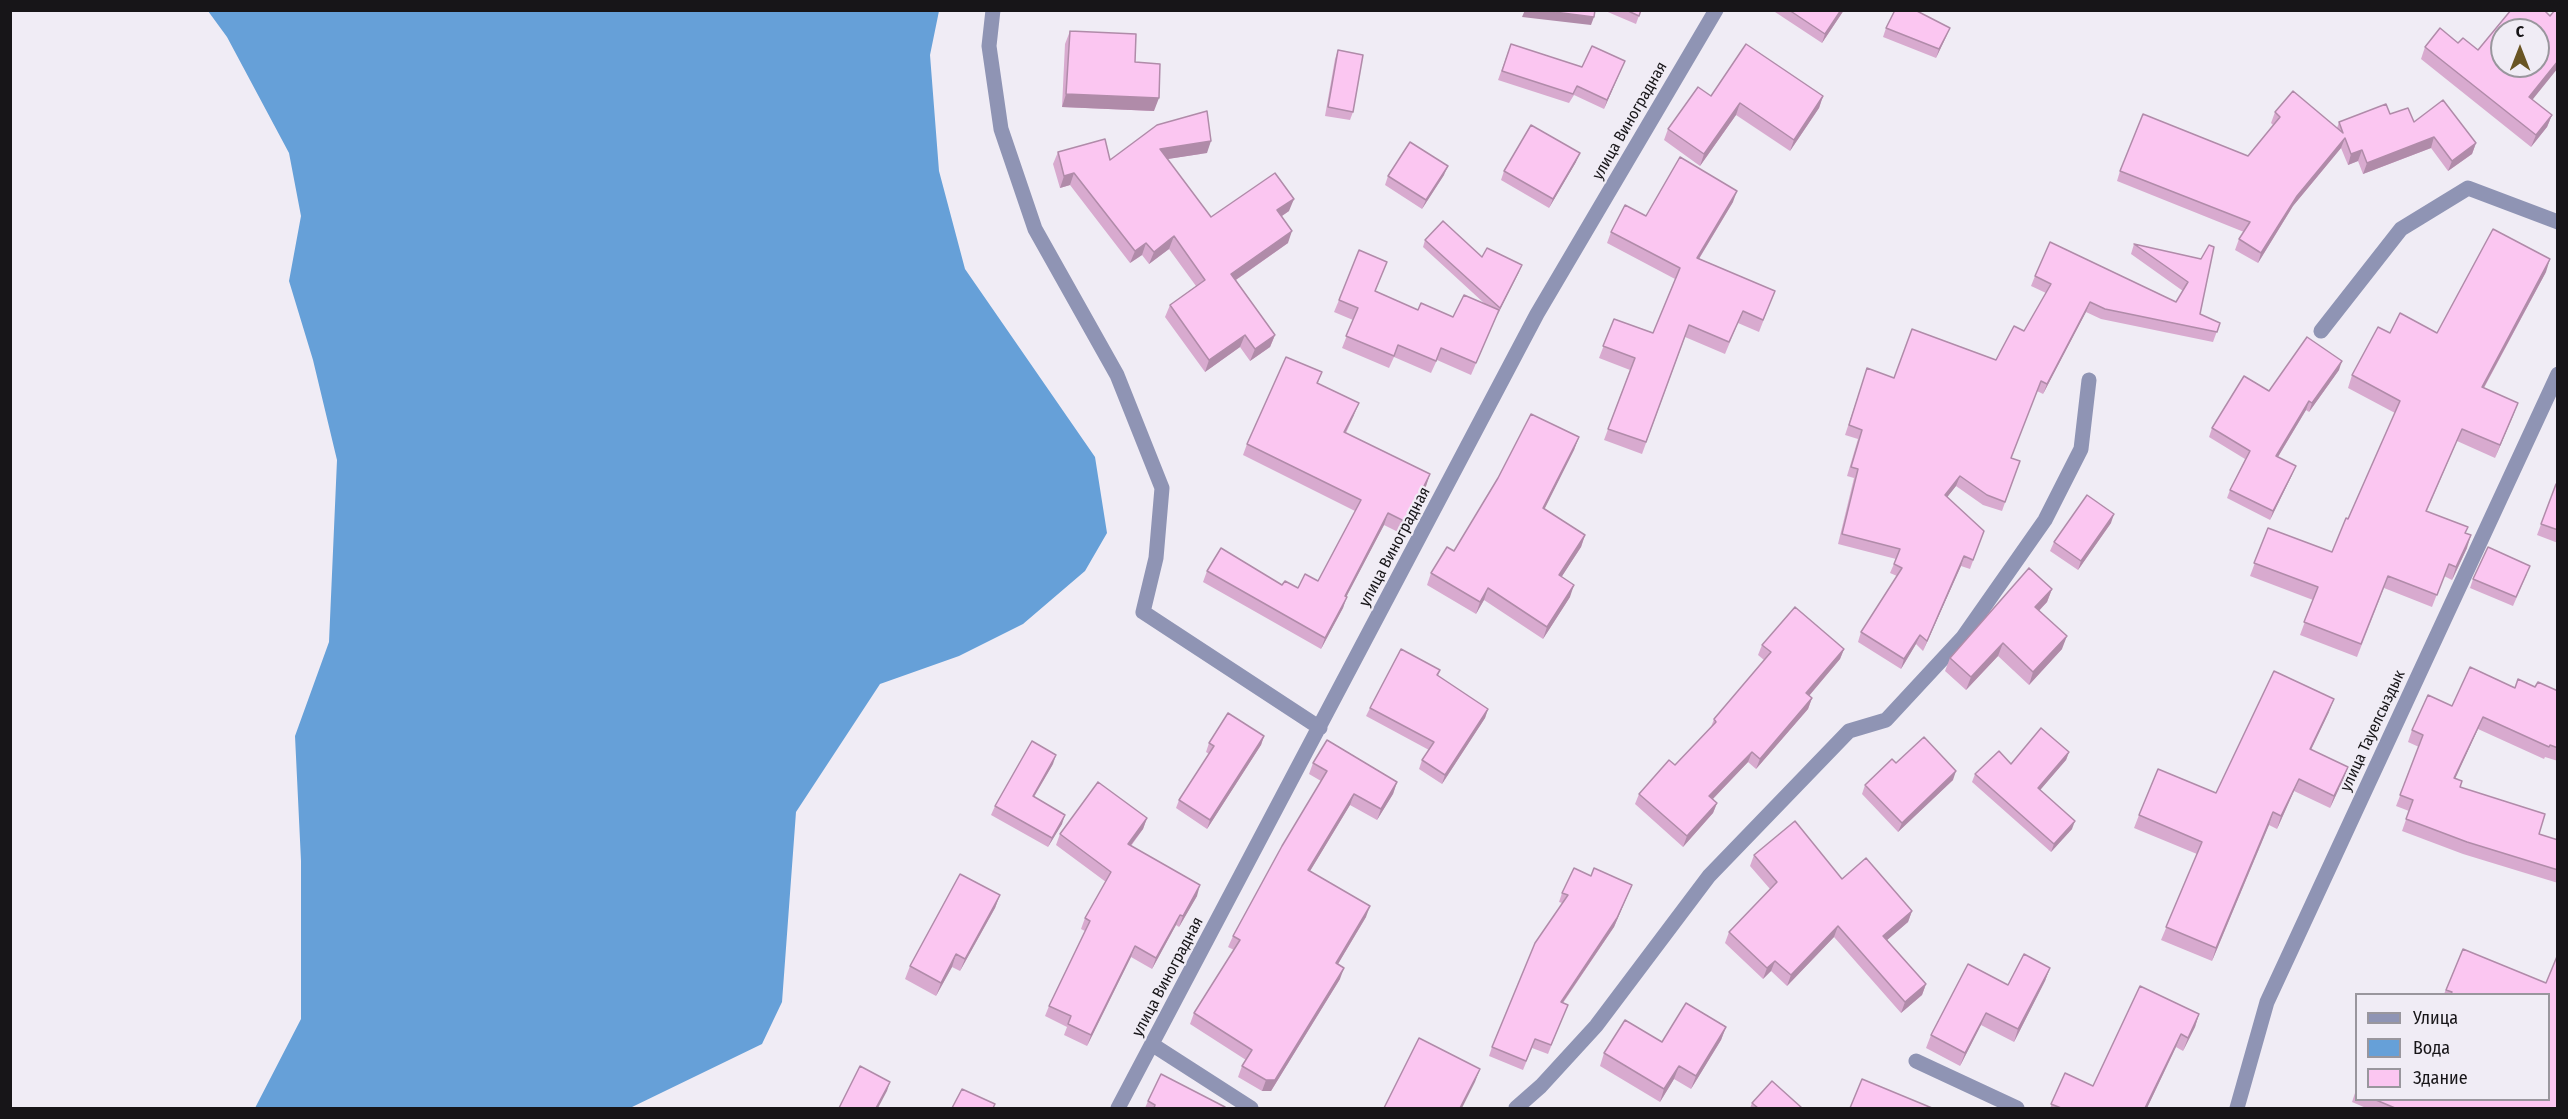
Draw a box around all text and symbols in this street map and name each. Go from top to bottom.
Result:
north arrow [2490,18,2550,78]
text: С [2516,22,2524,41]
street label: улица Виноградная [1588,59,1672,183]
street label: улица Виноградная [1355,484,1435,610]
street label: улица Тауелсыздык [2336,667,2410,795]
street label: улица Виноградная [1128,914,1208,1040]
legend [2355,993,2550,1101]
text: Улица [2413,1007,2458,1029]
text: Вода [2413,1037,2450,1059]
text: Здание [2413,1067,2468,1089]

